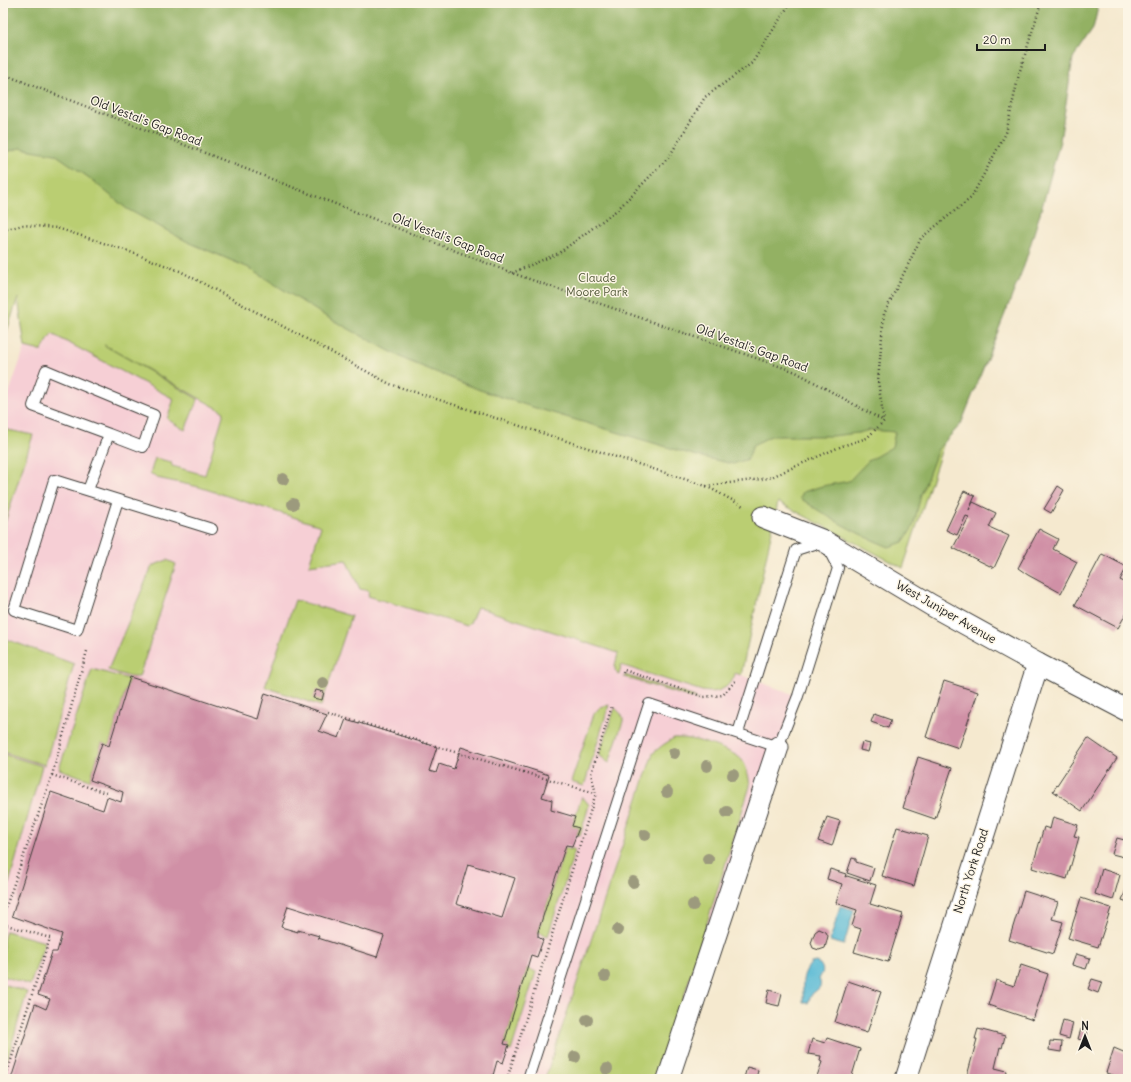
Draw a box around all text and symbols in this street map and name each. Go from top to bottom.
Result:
scale bar [977,26,1045,52]
text: 20 m [983,32,1011,47]
street label: Old Vestal's Gap Road [88,92,204,149]
street label: Old Vestal's Gap Road [390,209,506,266]
park label: Claude Moore Park [566,270,628,299]
street label: Old Vestal's Gap Road [694,320,810,375]
street label: West Juniper Avenue [893,577,999,646]
street label: North York Road [950,827,991,915]
north arrow [1065,1016,1105,1056]
text: N [1081,1019,1089,1033]

